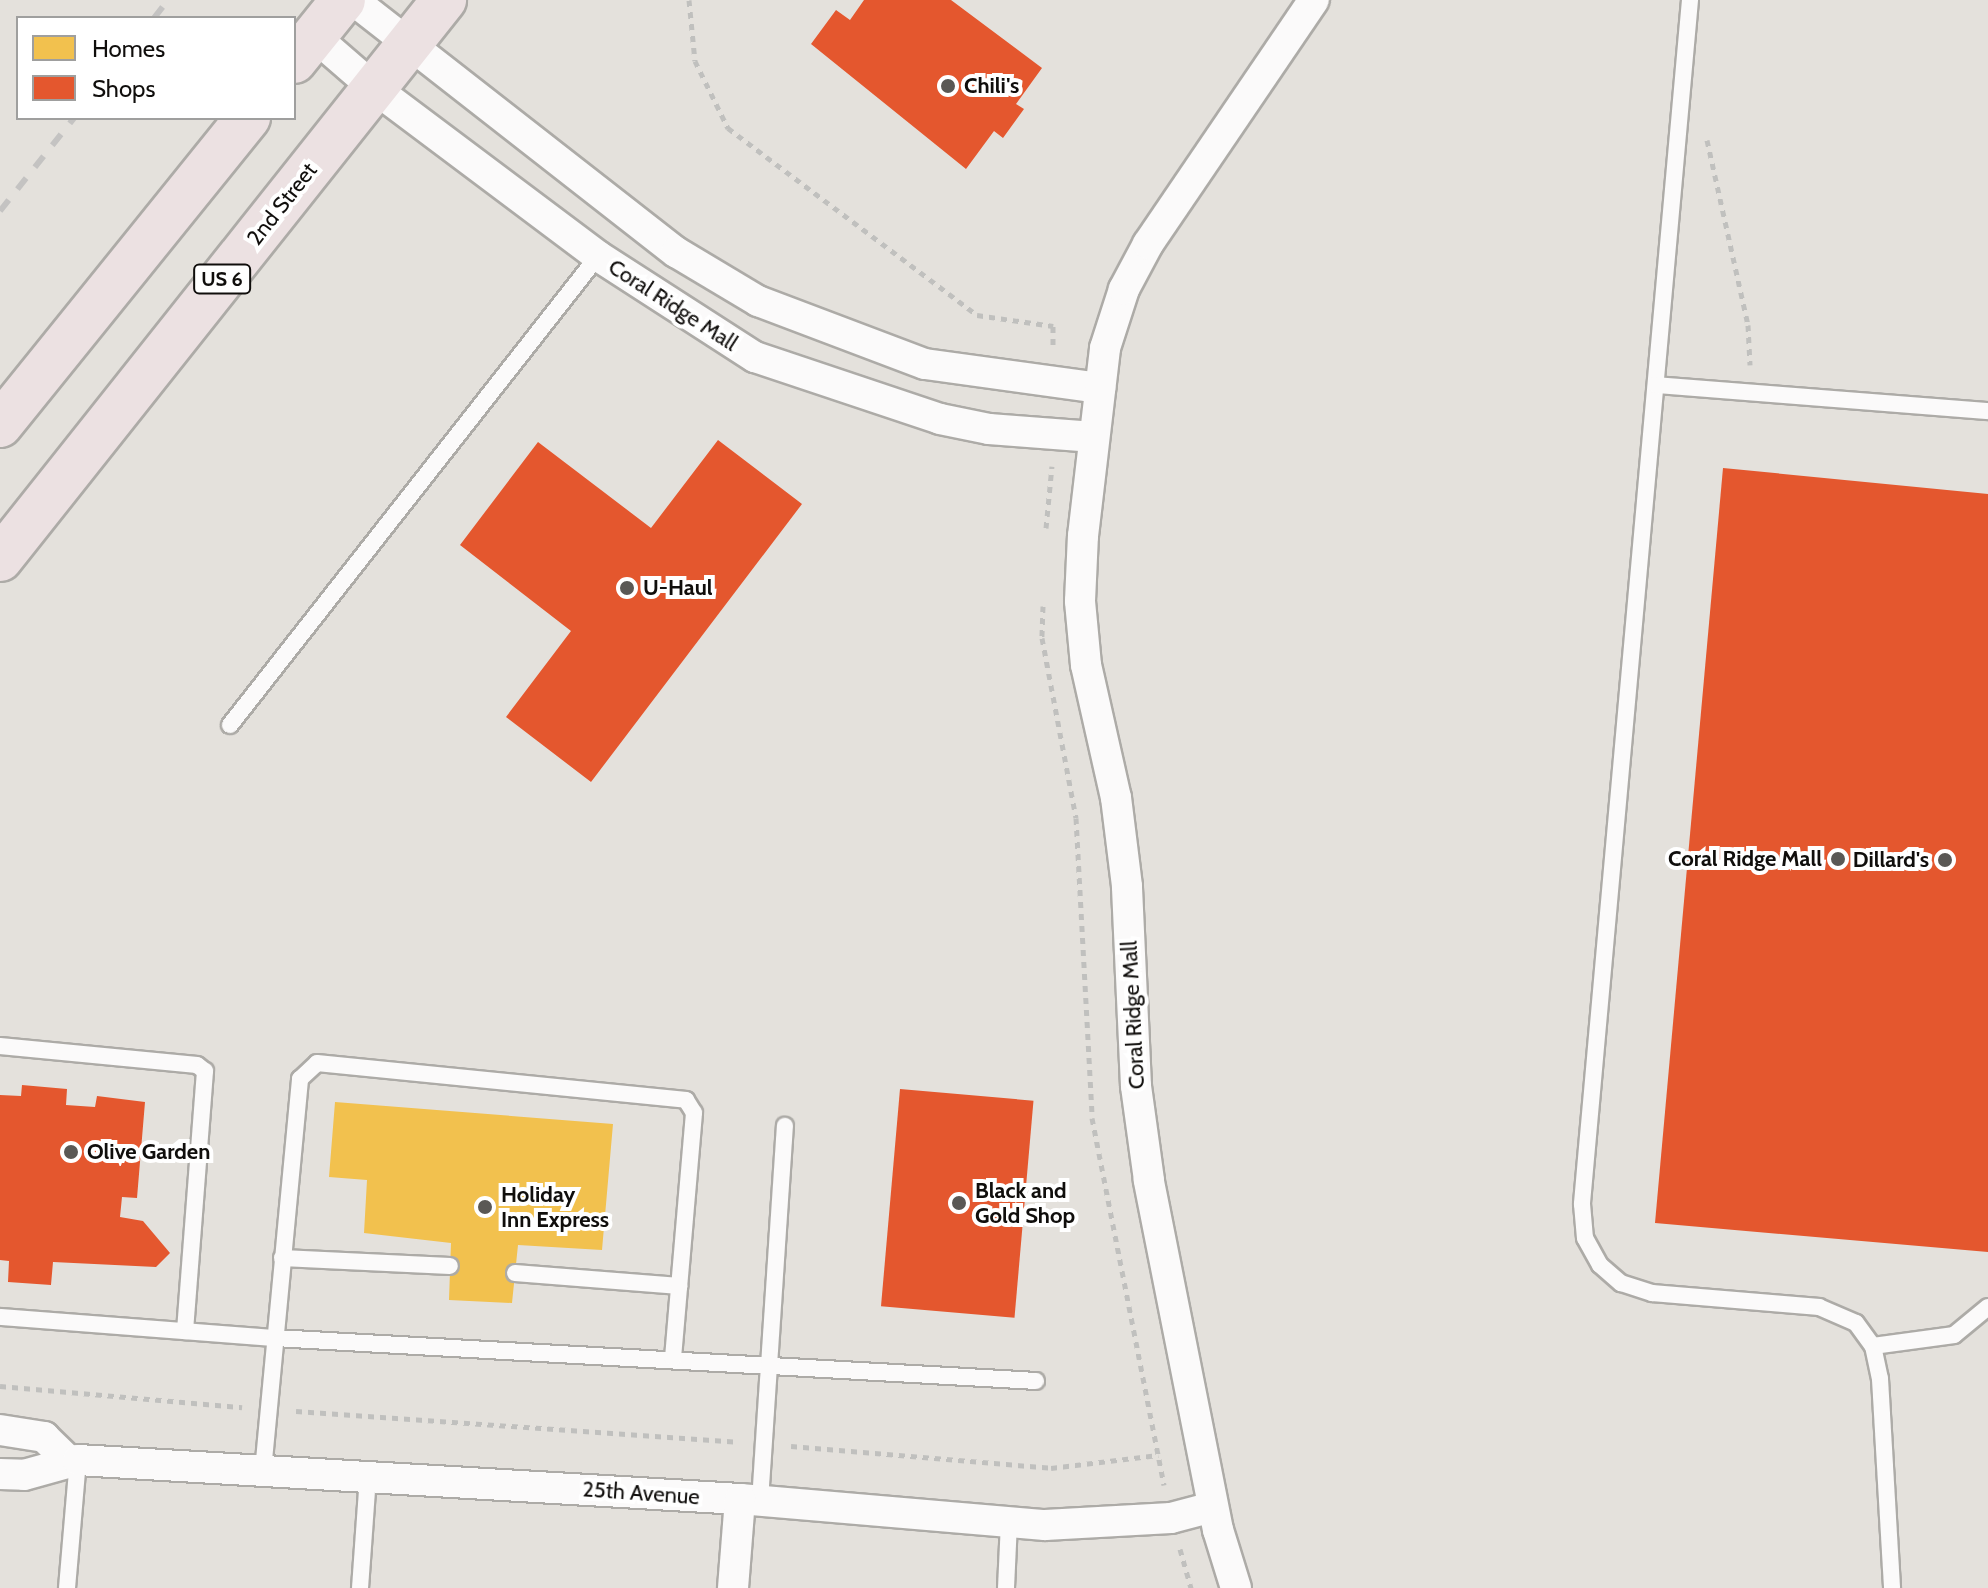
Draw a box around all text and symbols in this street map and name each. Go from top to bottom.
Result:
legend [16,16,296,120]
text: Homes [92,34,165,63]
place label: Chili's [964,73,1019,99]
text: Shops [92,74,155,103]
marker: Chili's [939,77,957,95]
street label: 2nd Street [242,157,322,251]
street label: Coral Ridge Mall [603,253,743,357]
road number: US 6 [192,263,252,295]
place label: U-Haul [643,575,713,601]
marker: U-Haul [618,579,636,597]
place label: Coral Ridge Mall [1668,846,1822,872]
place label: Dillard's [1853,847,1929,873]
marker: Coral Ridge Mall [1829,850,1847,868]
marker: Dillard's [1936,851,1954,869]
street label: Coral Ridge Mall [1116,940,1150,1090]
place label: Olive Garden [87,1139,210,1165]
marker: Olive Garden [62,1143,80,1161]
place label: Black and Gold Shop [975,1177,1075,1228]
place label: Holiday Inn Express [501,1181,609,1232]
marker: Black and Gold Shop [950,1194,968,1212]
marker: Holiday Inn Express [476,1198,494,1216]
street label: 25th Avenue [581,1476,701,1510]

